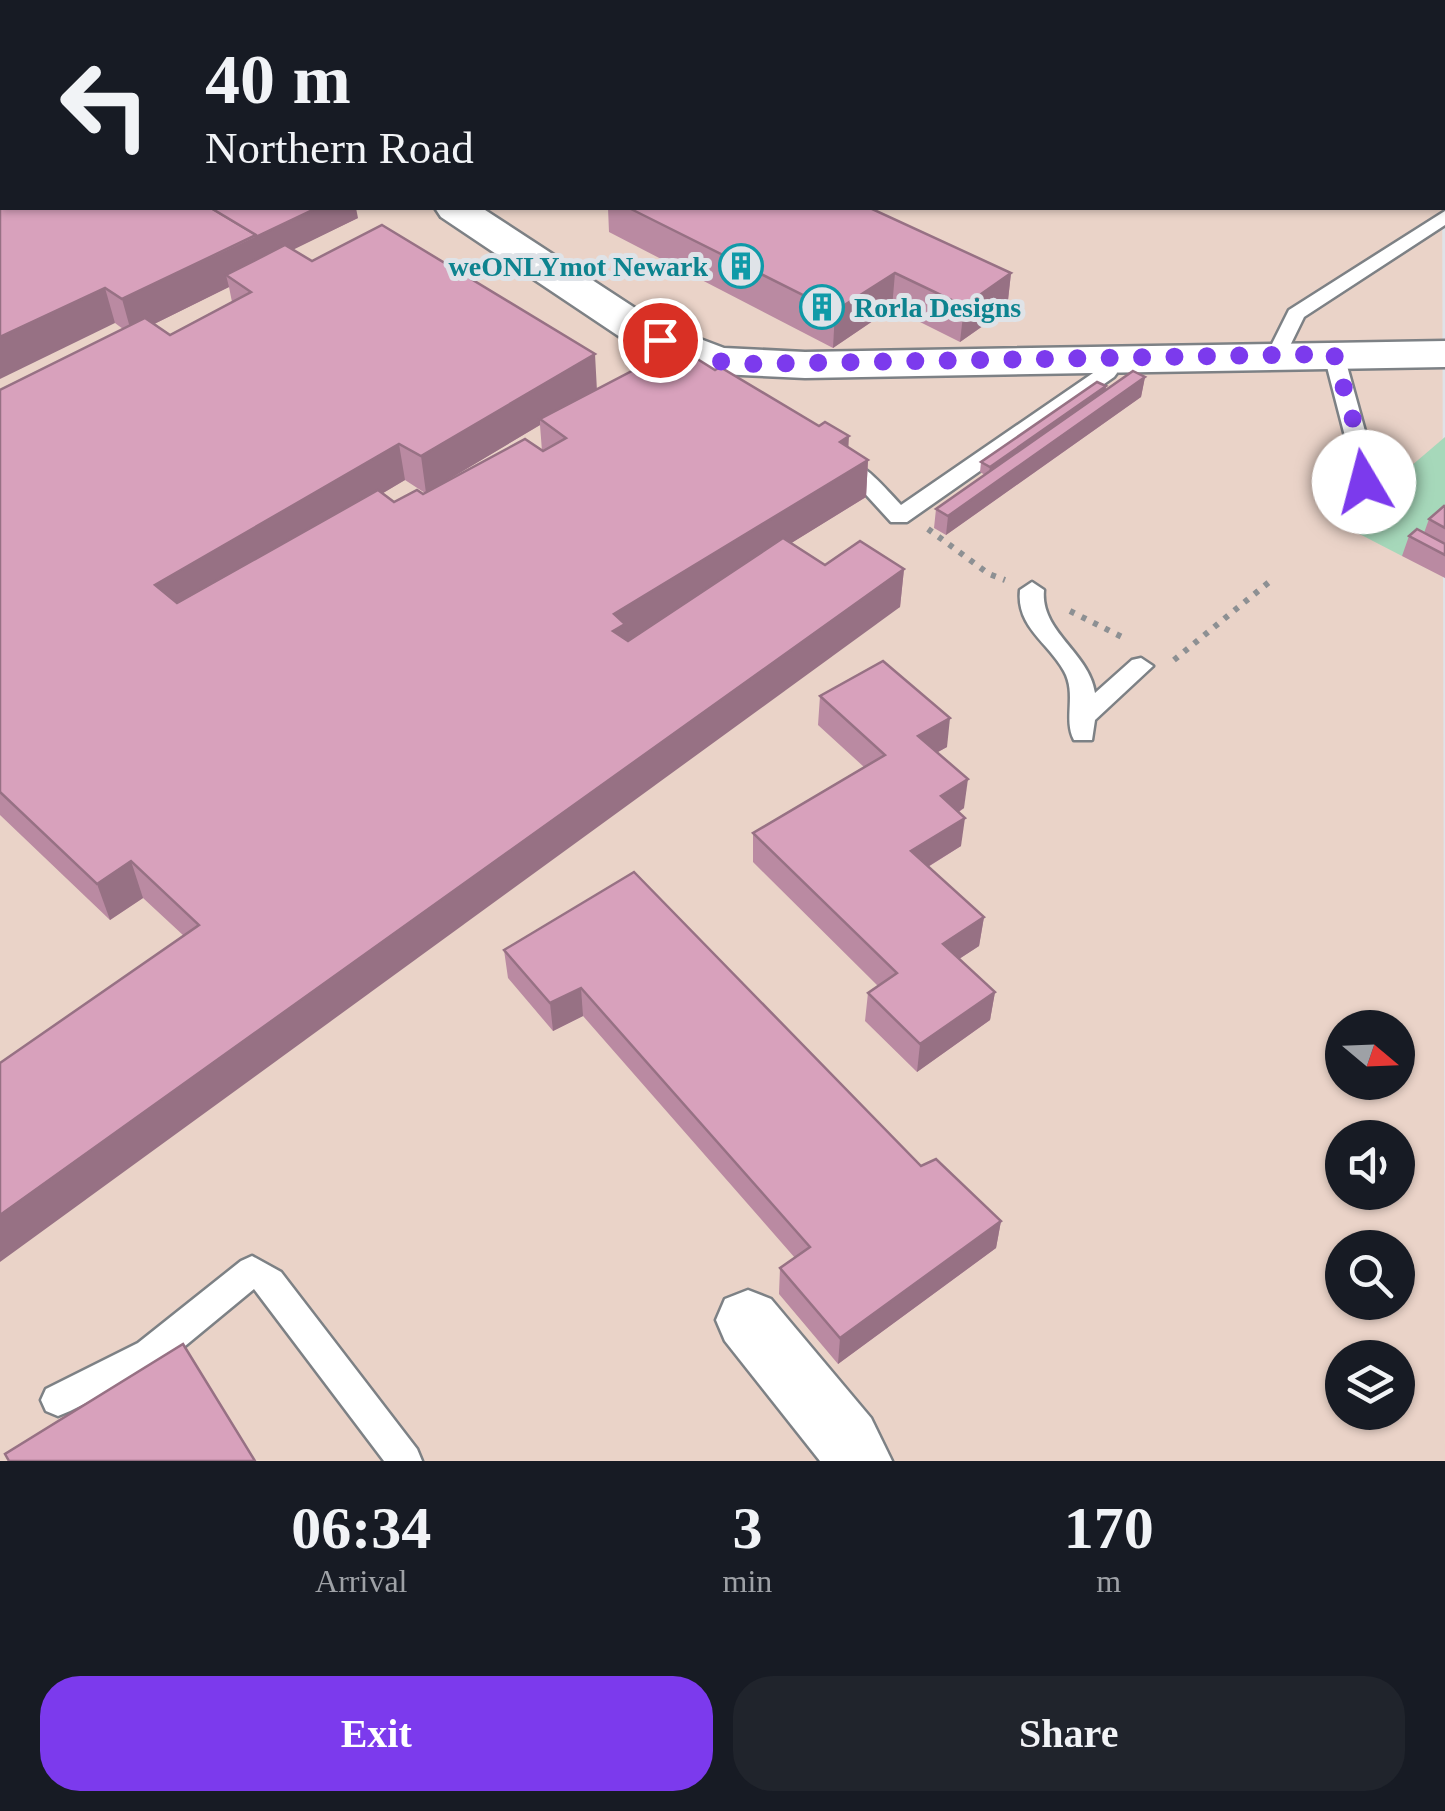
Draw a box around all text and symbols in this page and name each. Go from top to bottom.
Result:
icon: left [40,40,170,170]
text: 40 m [205,41,351,118]
text: Northern Road [205,123,474,173]
building icon: weONLYmot Newark [718,243,764,289]
place label: weONLYmot Newark [449,251,708,282]
building icon: Rorla Designs [799,284,845,330]
place label: Rorla Designs [854,292,1021,323]
pin [618,298,703,383]
icon: arrive [633,313,688,368]
position arrow [1312,430,1416,534]
north arrow [1325,1010,1415,1100]
map controls [1325,1010,1415,1430]
button: sound [1325,1120,1415,1210]
button: search [1325,1230,1415,1320]
button: layers [1325,1340,1415,1430]
text: 06:34 [291,1495,431,1561]
text: 3 [732,1495,762,1561]
text: 170 [1064,1495,1154,1561]
text: Arrival [315,1563,407,1599]
text: min [723,1563,772,1599]
text: m [1096,1563,1121,1599]
button: Exit [40,1676,713,1791]
button: Share [733,1676,1405,1791]

